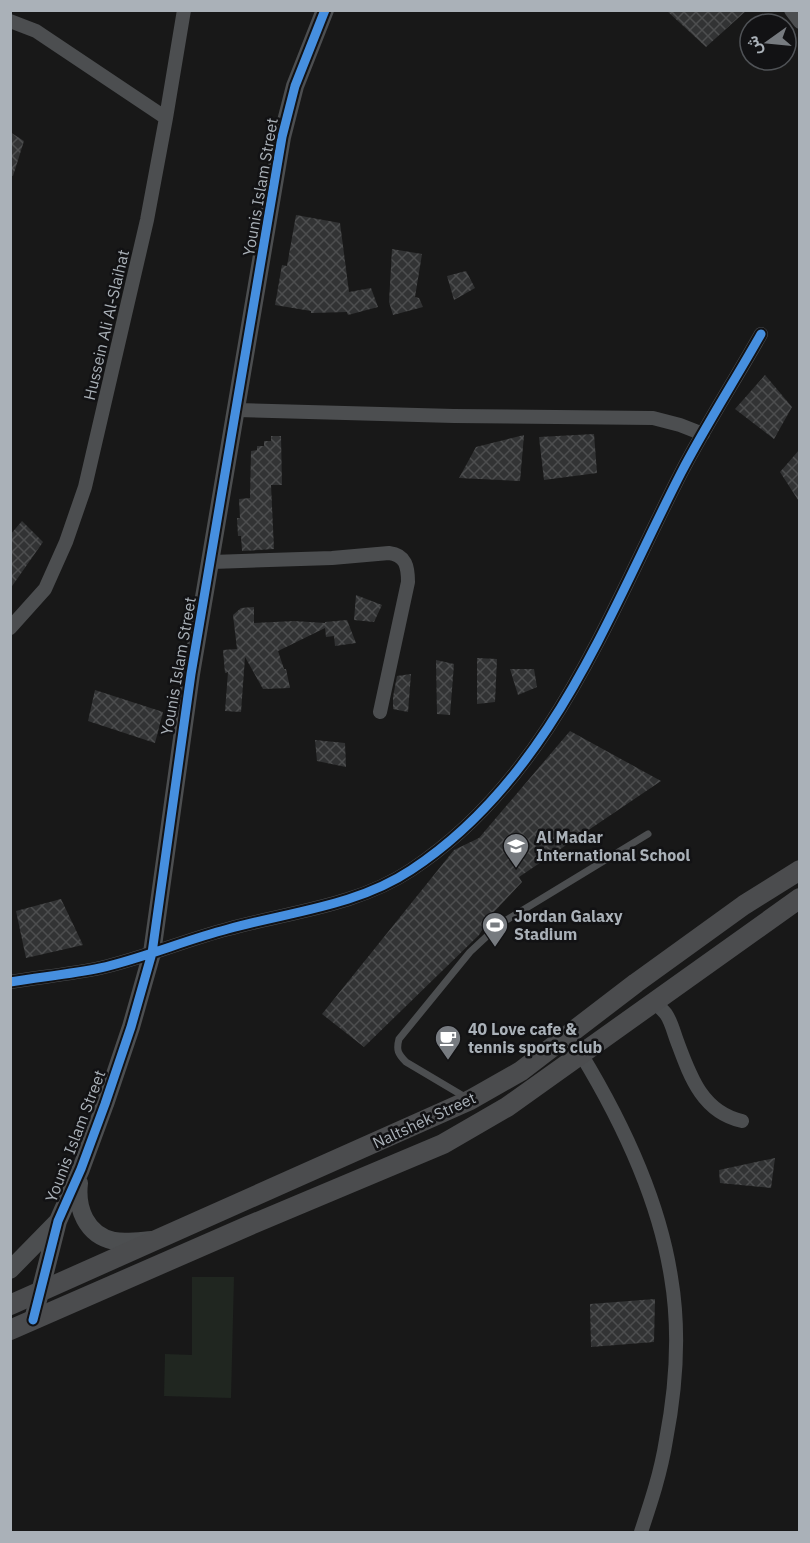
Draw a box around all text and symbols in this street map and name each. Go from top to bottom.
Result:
north arrow [738,12,798,72]
text: ش [741,34,766,58]
street label: Younis Islam Street [238,116,282,258]
street label: Hussein Ali Al-Slaihat [79,248,133,402]
street label: Younis Islam Street [156,595,200,737]
place label: Al Madar International School [536,827,690,865]
school or university icon: Al Madar International School [501,831,531,869]
place label: Jordan Galaxy Stadium [514,906,623,944]
sports icon: Jordan Galaxy Stadium [480,910,510,948]
place label: 40 Love cafe & tennis sports club [468,1019,603,1057]
cafe icon: 40 Love cafe & tennis sports club [433,1023,463,1061]
street label: Younis Islam Street [41,1067,109,1205]
street label: Naltshek Street [369,1087,479,1153]

